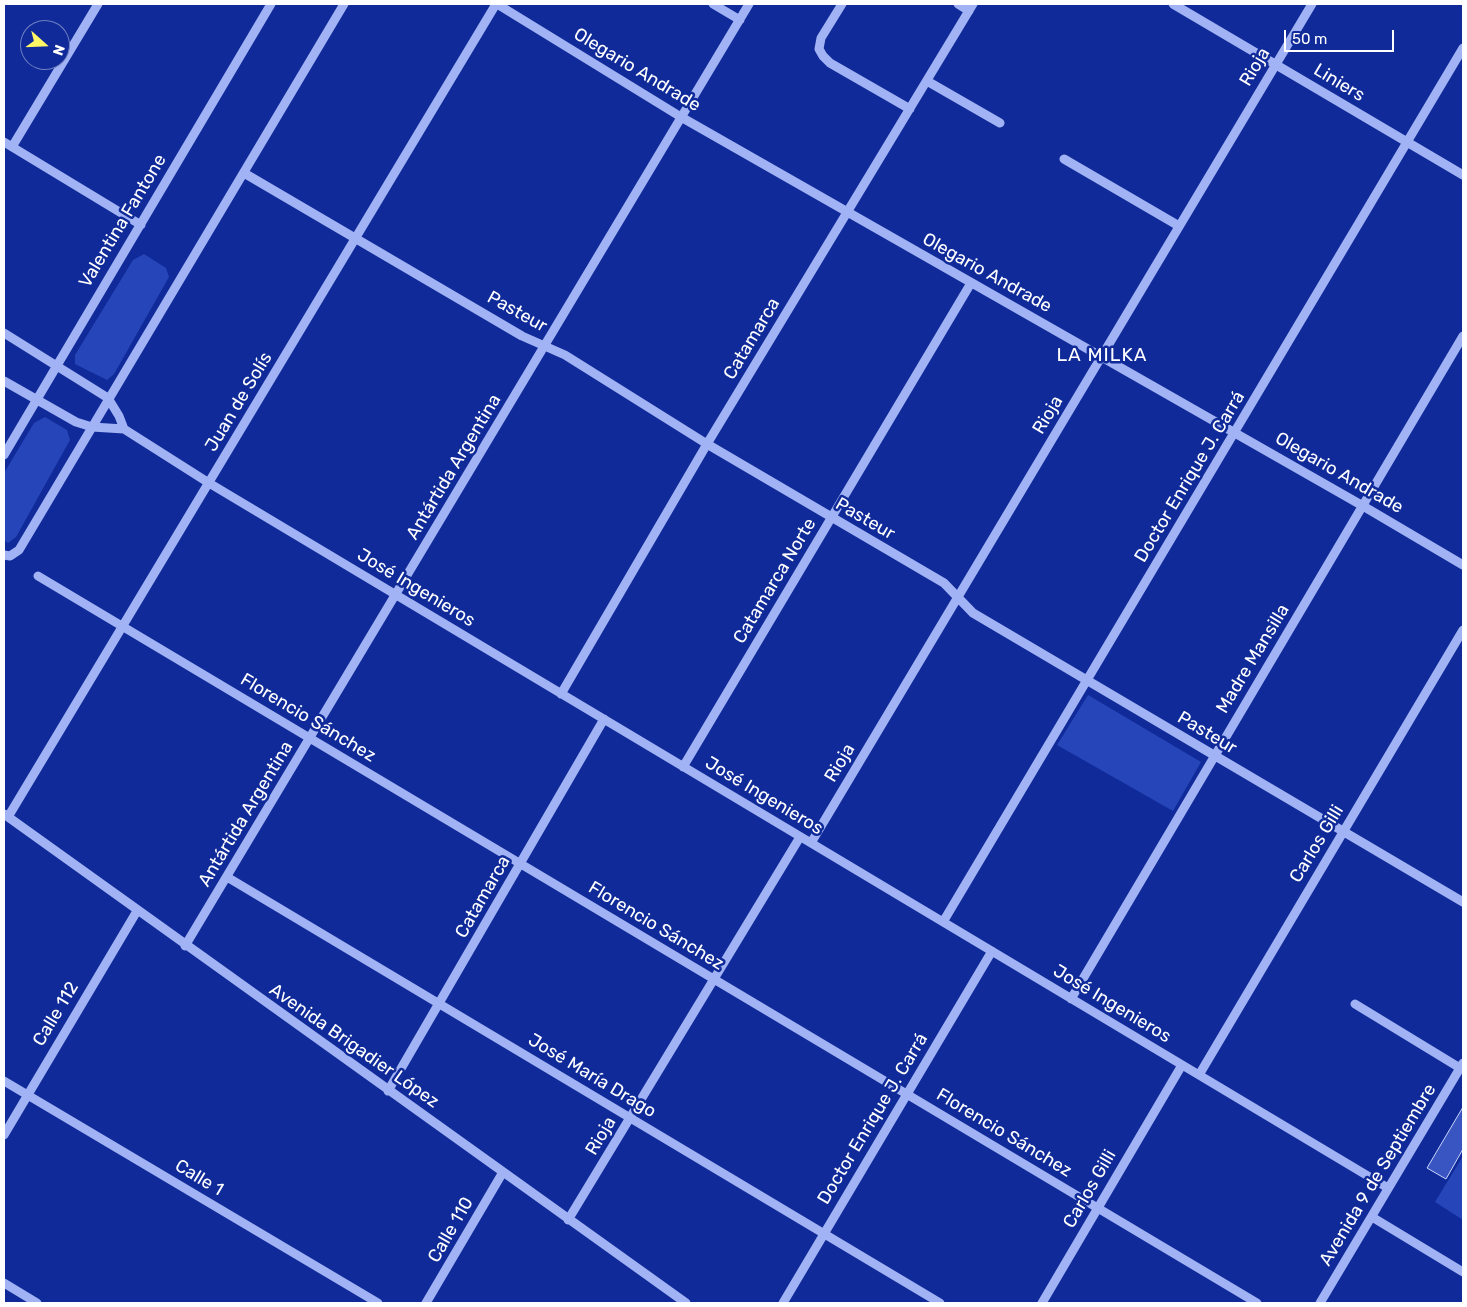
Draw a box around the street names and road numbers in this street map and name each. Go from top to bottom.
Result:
street label: Olegario Andrade [570,24,704,116]
street label: Rioja [1235,44,1275,90]
street label: Liniers [1309,59,1369,107]
street label: Valentina Fantone [75,150,171,292]
street label: Olegario Andrade [919,229,1055,317]
street label: Pasteur [483,287,551,337]
street label: Catamarca [719,294,785,384]
street label: Juan de Solís [201,348,277,456]
street label: Doctor Enrique J. Carrá [1130,388,1250,566]
street label: Antártida Argentina [402,390,506,544]
street label: Rioja [1028,392,1068,438]
street label: Olegario Andrade [1271,428,1407,518]
street label: Pasteur [831,493,899,545]
street label: Catamarca Norte [729,514,821,648]
street label: José Ingenieros [353,544,479,632]
street label: Madre Mansilla [1212,601,1294,717]
street label: Florencio Sánchez [236,669,380,767]
street label: Pasteur [1173,707,1241,759]
street label: Antártida Argentina [194,737,298,891]
street label: Rioja [820,740,860,786]
street label: José Ingenieros [701,752,827,840]
street label: Carlos Gilli [1285,801,1349,887]
street label: Catamarca [451,852,515,942]
street label: Florencio Sánchez [584,877,728,975]
street label: José Ingenieros [1049,960,1175,1048]
street label: Calle 112 [28,978,84,1050]
street label: Avenida Brigadier López [265,979,443,1113]
street label: José María Drago [524,1029,660,1123]
street label: Doctor Enrique J. Carrá [813,1030,933,1208]
street label: Avenida 9 de Septiembre [1315,1080,1441,1270]
street label: Florencio Sánchez [932,1084,1076,1182]
street label: Rioja [581,1113,621,1159]
street label: Carlos Gilli [1059,1146,1121,1232]
street label: Calle 1 [171,1155,227,1201]
street label: Calle 110 [424,1193,478,1267]

